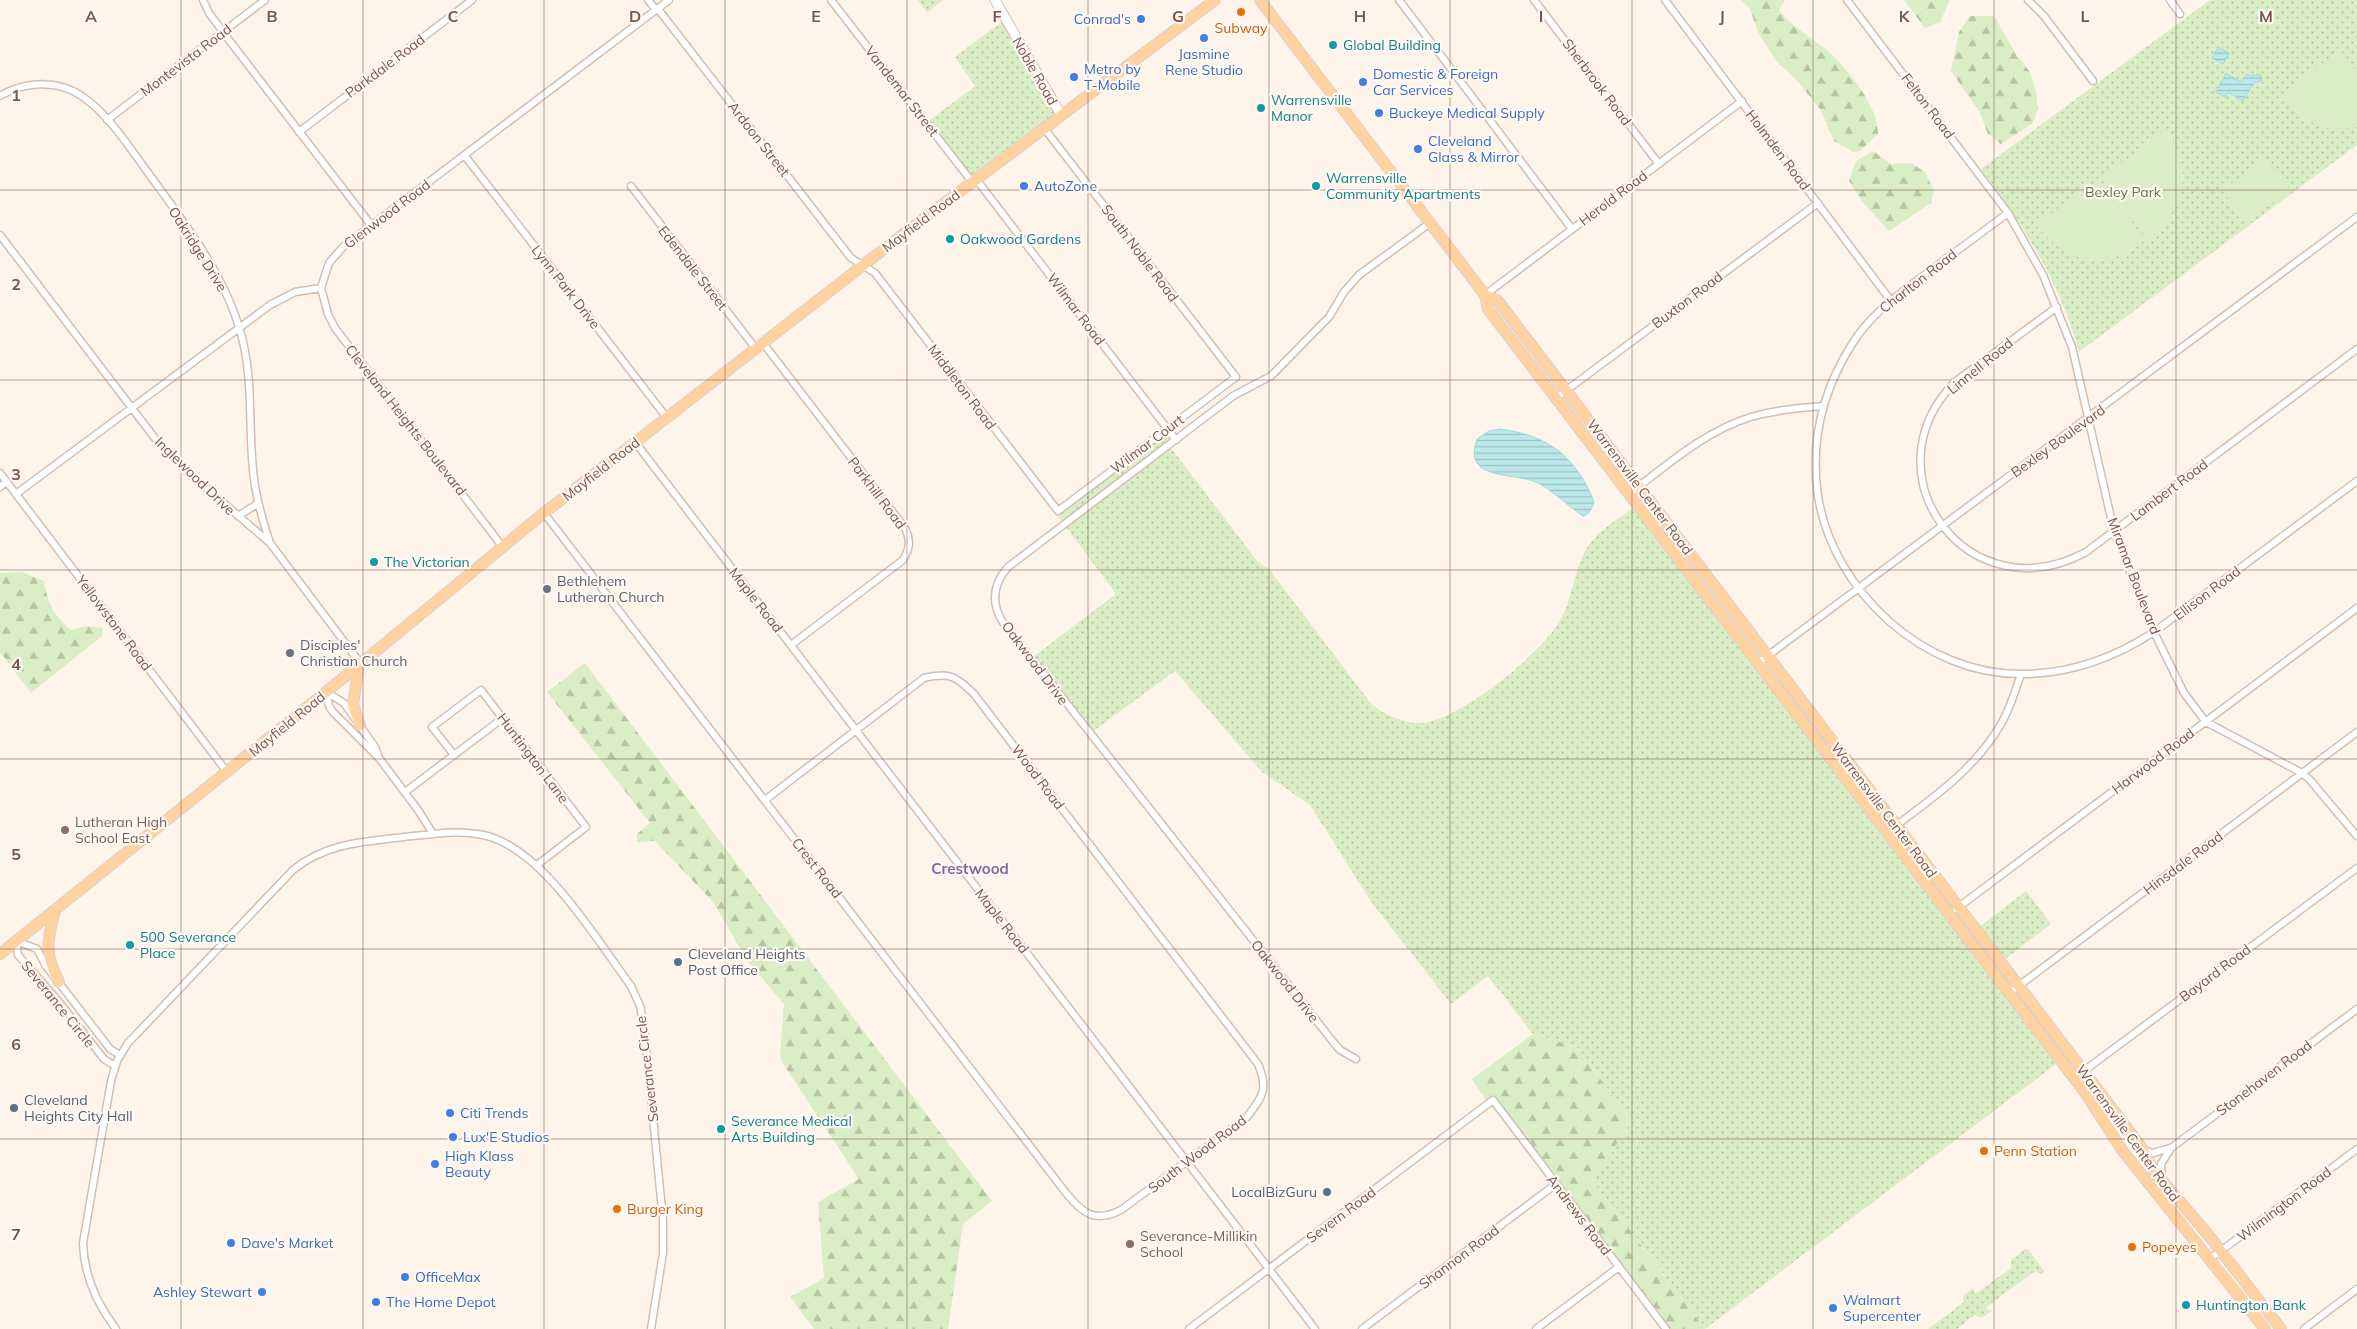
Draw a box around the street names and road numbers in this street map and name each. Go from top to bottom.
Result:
street label: Montevista Road [137,20,235,100]
street label: Parkdale Road [342,30,428,102]
street label: Noble Road [1008,34,1062,108]
street label: Sherbrook Road [1558,35,1636,129]
street label: Vandemar Street [861,42,943,140]
street label: Felton Road [1897,70,1959,142]
street label: Ardoon Street [724,98,794,180]
street label: Holmden Road [1742,106,1814,194]
street label: Herold Road [1575,166,1651,230]
street label: Glenwood Road [340,176,434,252]
street label: Mayfield Road [878,186,964,256]
street label: South Noble Road [1098,201,1182,305]
street label: Oakridge Drive [165,203,231,295]
street label: Edendale Street [654,222,732,314]
street label: Lynn Park Drive [528,241,604,333]
street label: Charlton Road [1876,245,1960,317]
street label: Buxton Road [1648,268,1726,332]
street label: Wilmar Road [1043,269,1109,349]
street label: Linnell Road [1943,334,2017,398]
street label: Cleveland Heights Boulevard [341,341,471,499]
street label: Middleton Road [924,341,1000,433]
street label: Bexley Boulevard [2007,401,2109,481]
street label: Wilmar Court [1107,411,1187,477]
street label: Warrensville Center Road [1583,416,1697,558]
street label: Inglewood Drive [151,433,239,519]
street label: Mayfield Road [559,433,643,505]
street label: Parkhill Road [844,453,910,533]
street label: Lambert Road [2127,455,2211,525]
street label: Miramar Boulevard [2103,515,2165,637]
street label: Ellison Road [2170,562,2244,624]
street label: Maple Road [725,564,787,636]
street label: Yellowstone Road [72,571,156,674]
street label: Oakwood Drive [998,618,1072,708]
street label: Mayfield Road [245,688,329,760]
street label: Huntington Lane [493,709,573,807]
street label: Harwood Road [2108,724,2198,798]
street label: Warrensville Center Road [1827,739,1941,881]
street label: Wood Road [1008,741,1068,813]
street label: Hinsdale Road [2140,827,2226,899]
street label: Crest Road [788,834,846,902]
street label: Maple Road [971,885,1033,957]
street label: Oakwood Drive [1247,936,1323,1026]
street label: Bayard Road [2176,940,2254,1006]
street label: Severance Circle [17,957,99,1051]
street label: Severance Circle [632,1015,662,1123]
street label: Stonehaven Road [2213,1036,2315,1120]
street label: Warrensville Center Road [2072,1061,2184,1205]
street label: South Wood Road [1144,1111,1250,1197]
street label: Wilmington Road [2233,1163,2335,1245]
street label: Andrews Road [1543,1171,1615,1259]
street label: Severn Road [1303,1183,1379,1247]
street label: Shannon Road [1415,1221,1503,1293]

